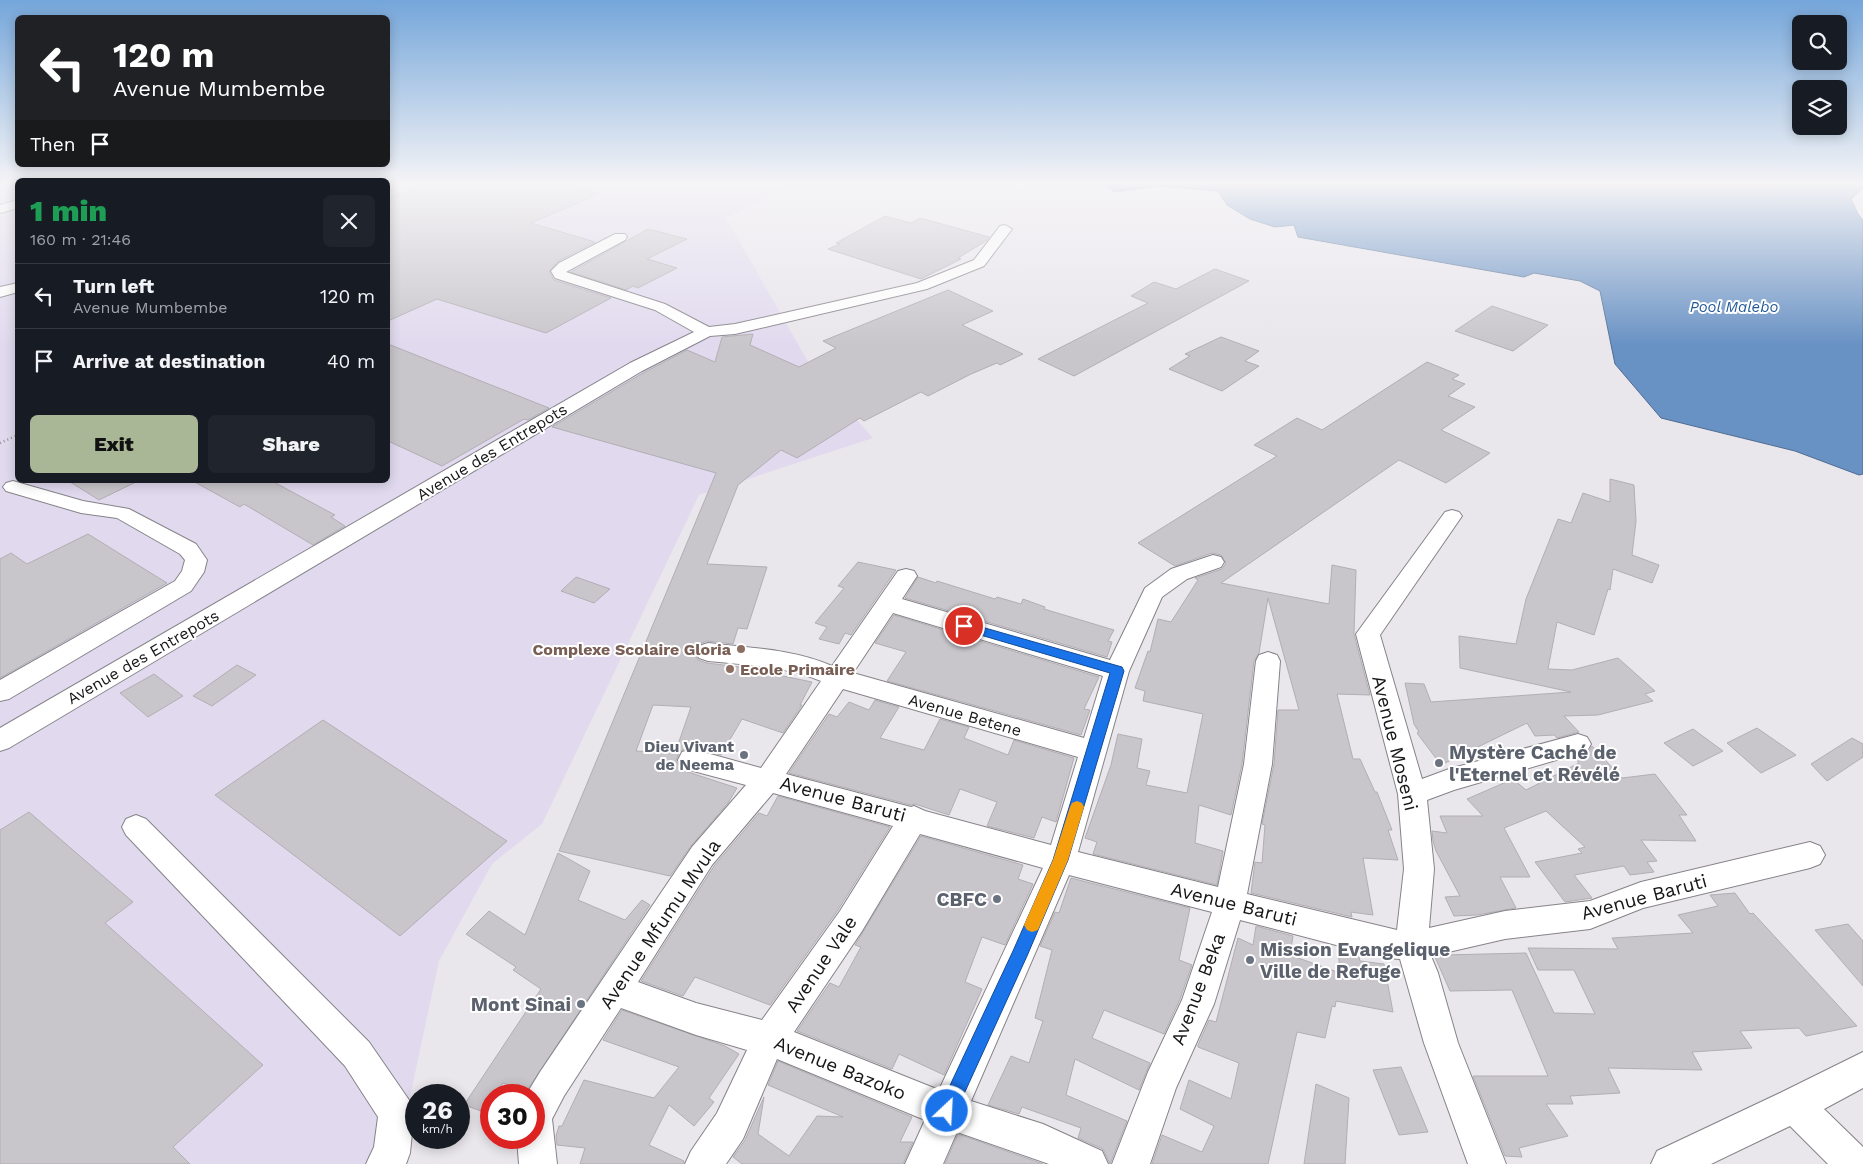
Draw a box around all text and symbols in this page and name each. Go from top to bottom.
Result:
map controls [1792,15,1847,135]
button: search [1792,15,1847,70]
text: 120 m [113,34,214,76]
icon: left [30,35,95,100]
text: Avenue Mumbembe [113,76,325,101]
button: layers [1792,80,1847,135]
icon: arrive [86,130,114,158]
text: Then [30,133,76,156]
text: 1 min [30,193,107,228]
button: close [323,195,375,247]
text: 160 m · 21:46 [30,230,131,249]
text: Turn left [73,275,154,298]
icon: left [30,282,58,310]
text: 120 m [320,285,375,308]
text: Avenue Mumbembe [73,298,227,317]
water label: Pool Malebo [1690,298,1778,316]
icon: arrive [30,347,58,375]
text: Arrive at destination [73,350,265,373]
text: 40 m [327,350,375,373]
street label: Avenue des Entrepots [413,400,571,504]
button: Exit [30,415,198,473]
button: Share [208,415,375,473]
pin [943,605,985,647]
street label: Avenue des Entrepots [64,606,222,708]
icon: arrive [950,612,978,640]
place label: Complexe Scolaire Gloria [532,640,732,659]
marker: Complexe Scolaire Gloria [735,643,747,655]
place label: Ecole Primaire [740,660,855,679]
marker: Ecole Primaire [724,663,736,675]
street label: Avenue Moseni [1367,673,1423,813]
street label: Avenue Betene [906,690,1024,740]
place label: Dieu Vivant de Neema [644,737,735,774]
place label: Mystère Caché de l'Eternel et Révélé [1449,741,1620,786]
marker: Dieu Vivant de Neema [738,749,750,761]
marker: Mystère Caché de l'Eternel et Révélé [1433,757,1445,769]
street label: Avenue Baruti [778,771,908,827]
street label: Avenue Mfumu Mvula [595,835,726,1013]
street label: Avenue Baruti [1579,869,1709,925]
street label: Avenue Baruti [1168,877,1300,931]
place label: CBFC [937,888,987,911]
marker: CBFC [991,893,1003,905]
street label: Avenue Vale [780,911,862,1017]
street label: Avenue Beka [1166,929,1230,1048]
place label: Mission Evangelique Ville de Refuge [1260,938,1450,983]
marker: Mission Evangelique Ville de Refuge [1244,954,1256,966]
place label: Mont Sinai [471,993,571,1016]
marker: Mont Sinai [575,998,587,1010]
street label: Avenue Bazoko [771,1031,909,1105]
speed limit sign: 30 [480,1084,545,1149]
position arrow [920,1084,972,1136]
text: 26 [422,1096,453,1125]
text: km/h [422,1122,453,1136]

